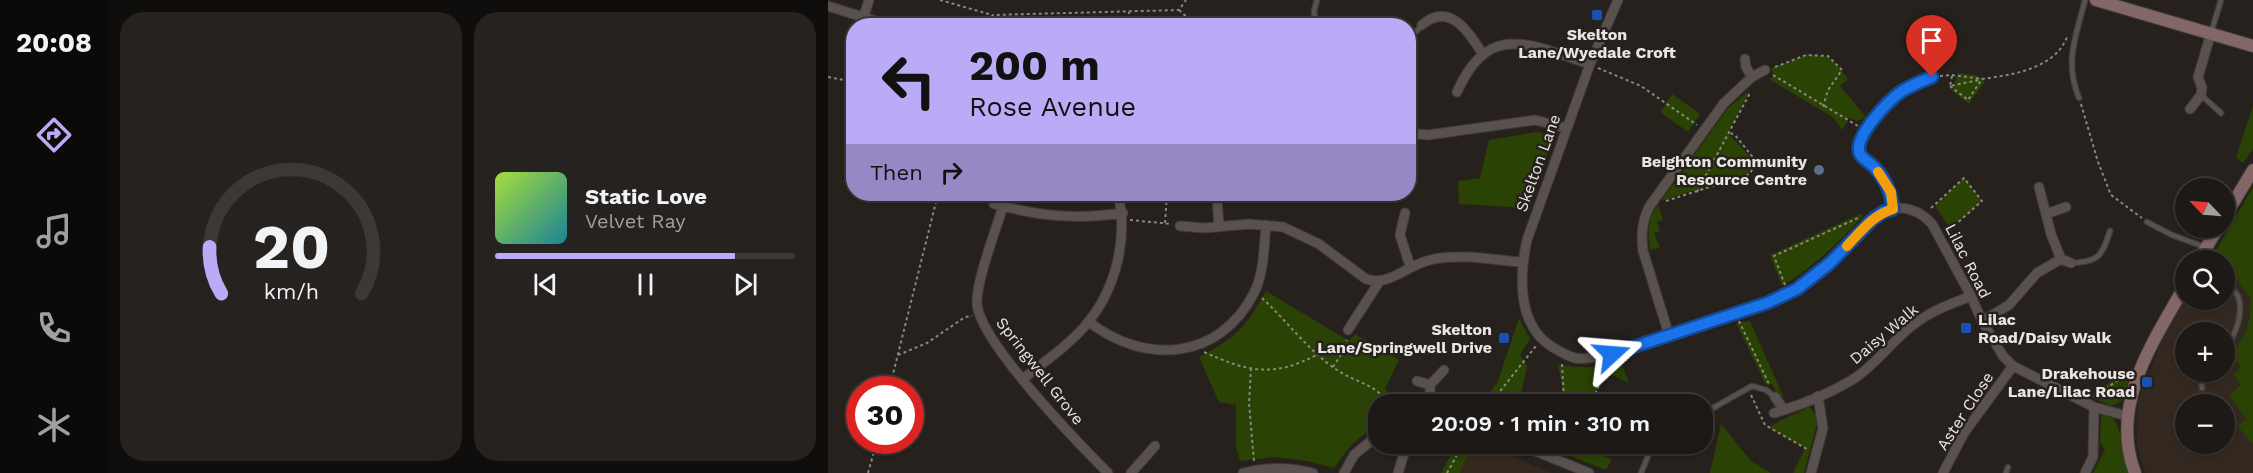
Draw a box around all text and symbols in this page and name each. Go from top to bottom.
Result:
marker: Skelton Lane/Wyedale Croft [1590,8,1604,22]
pin [1906,15,1957,77]
icon: arrive [1915,24,1948,57]
place label: Skelton Lane/Wyedale Croft [1518,25,1676,62]
text: 20:08 [16,27,92,59]
text: 200 m [969,41,1100,90]
icon: left [870,42,948,120]
text: Rose Avenue [969,91,1136,123]
street label: Skelton Lane [1512,112,1564,214]
icon: directions [33,114,75,156]
place label: Beighton Community Resource Centre [1641,152,1808,189]
icon: right [935,156,968,189]
text: Then [870,160,923,185]
marker: Beighton Community Resource Centre [1812,163,1826,177]
north arrow [2175,178,2235,238]
map controls [2175,178,2235,454]
text: Static Love [585,184,707,209]
text: Velvet Ray [585,209,686,233]
icon: music [33,210,75,252]
text: 20 [252,210,330,283]
street label: Lilac Road [1941,220,1995,302]
button: search [2175,250,2235,310]
icon: previous [529,268,562,301]
icon: pause [629,268,662,301]
icon: next [729,268,762,301]
text: km/h [263,279,319,304]
street label: Daisy Walk [1846,300,1922,368]
icon: phone [33,307,75,349]
place label: Lilac Road/Daisy Walk [1978,310,2112,347]
street label: Springwell Grove [992,313,1088,429]
place label: Skelton Lane/Springwell Drive [1317,320,1492,357]
marker: Lilac Road/Daisy Walk [1959,321,1973,335]
position arrow [1580,322,1644,386]
button: + [2175,322,2235,382]
marker: Skelton Lane/Springwell Drive [1497,331,1511,345]
place label: Drakehouse Lane/Lilac Road [2008,364,2135,401]
street label: Aster Close [1933,368,1997,454]
marker: Drakehouse Lane/Lilac Road [2140,375,2154,389]
speed limit sign: 30 [846,376,924,454]
button: − [2175,394,2235,454]
icon: climate [33,404,75,446]
text: 20:09 · 1 min · 310 m [1431,411,1650,436]

